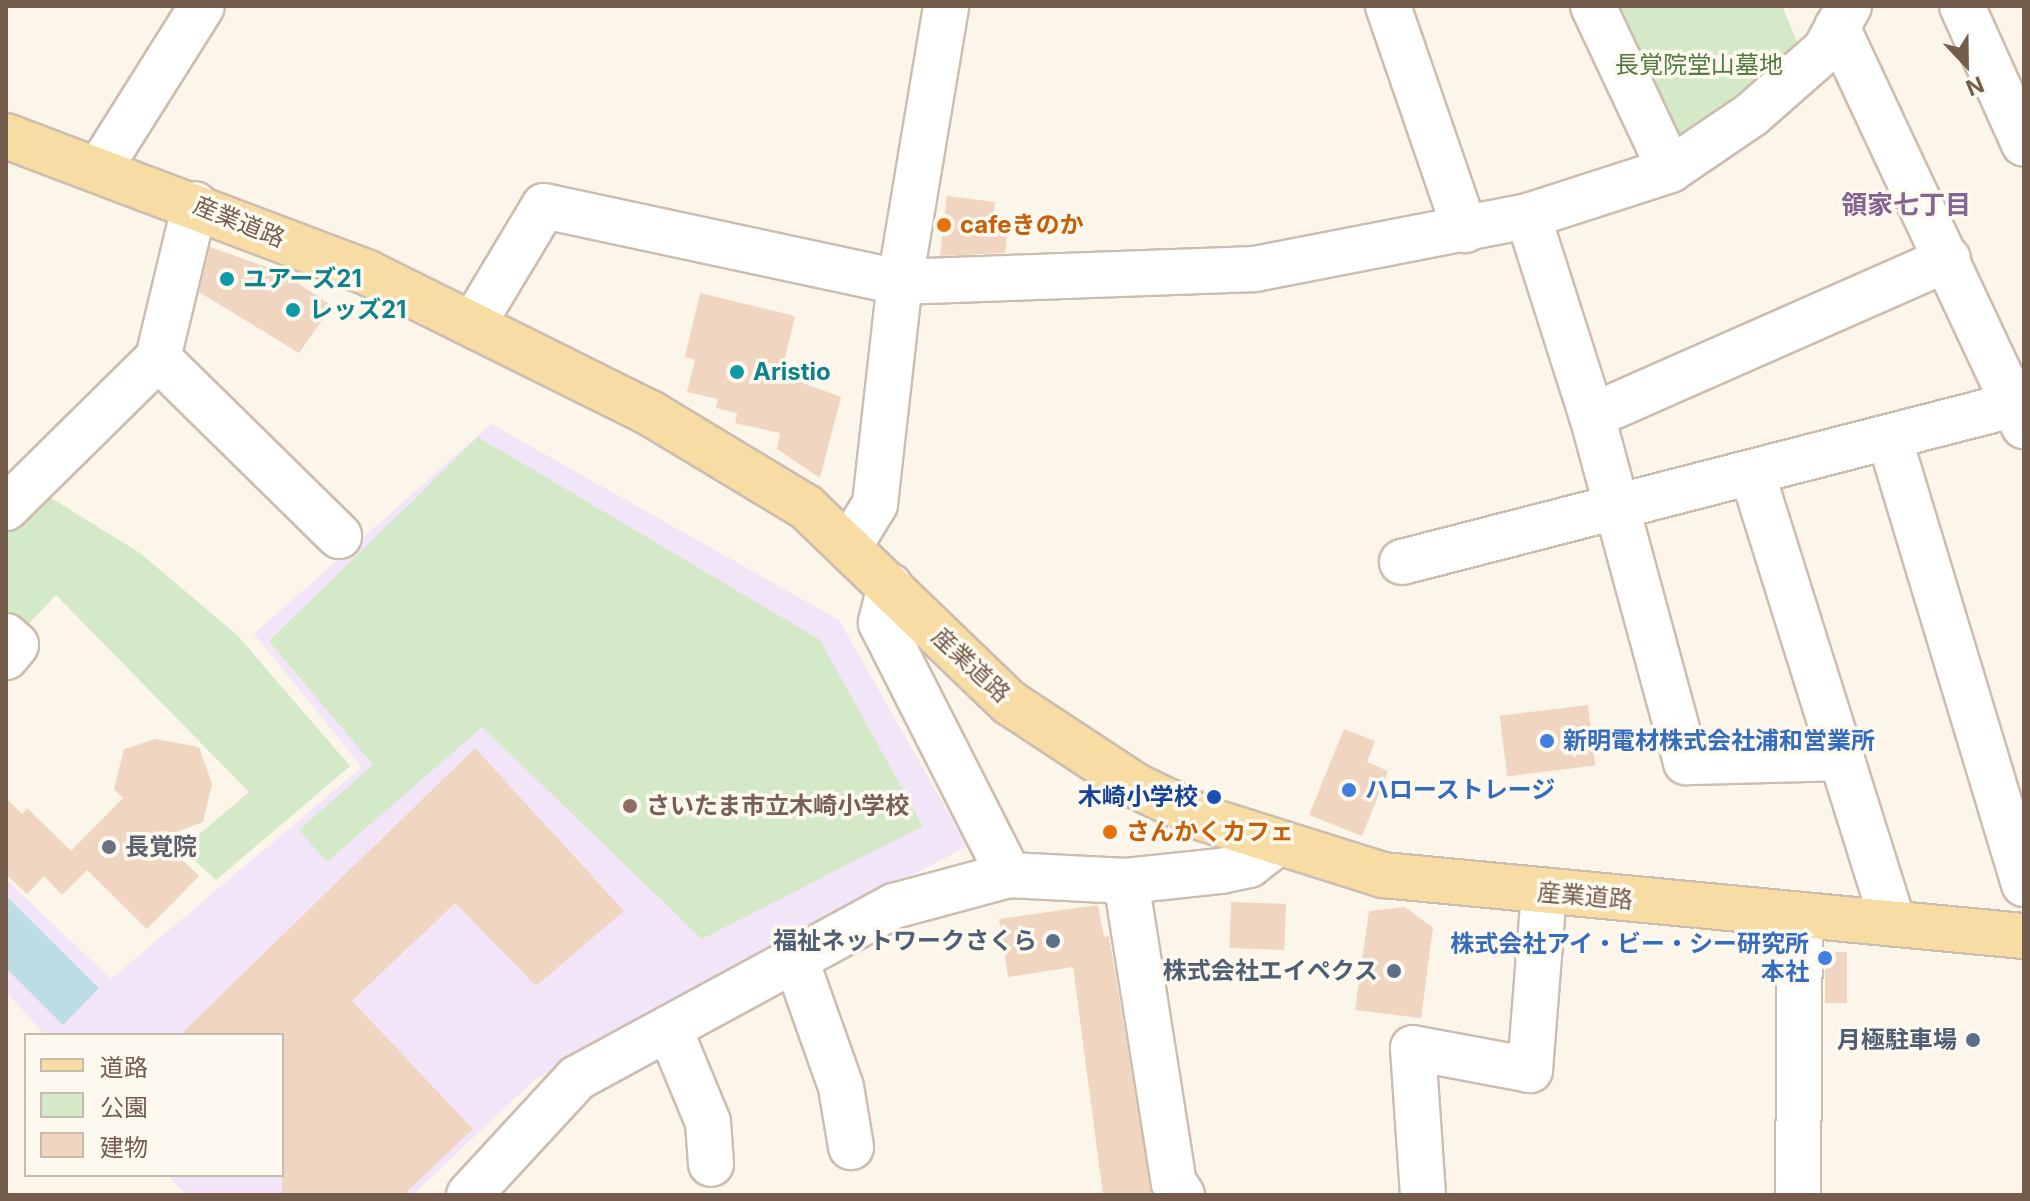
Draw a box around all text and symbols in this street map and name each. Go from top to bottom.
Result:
north arrow [1926,24,2006,104]
park label: 長覚院堂山墓地 [1615,51,1783,79]
text: N [1962,71,1988,101]
district label: 領家七丁目 [1841,189,1971,221]
street label: 産業道路 [189,191,289,253]
place label: cafeきのか [960,211,1084,239]
marker: cafeきのか [935,216,953,234]
place label: ユアーズ21 [243,265,363,293]
marker: ユアーズ21 [218,270,236,288]
place label: レッズ21 [309,296,406,324]
marker: レッズ21 [284,301,302,319]
place label: Aristio [753,358,831,386]
marker: Aristio [728,363,746,381]
street label: 産業道路 [926,622,1016,708]
place label: 新明電材株式会社浦和営業所 [1563,727,1875,755]
marker: 新明電材株式会社浦和営業所 [1538,732,1556,750]
place label: ハローストレージ [1365,776,1557,804]
marker: ハローストレージ [1340,781,1358,799]
place label: 木崎小学校 [1078,783,1198,811]
marker: 木崎小学校 [1205,788,1223,806]
place label: さいたま市立木崎小学校 [646,792,910,820]
marker: さいたま市立木崎小学校 [621,797,639,815]
place label: さんかくカフェ [1126,818,1294,846]
marker: さんかくカフェ [1101,823,1119,841]
place label: 長覚院 [125,833,197,861]
marker: 長覚院 [100,838,118,856]
street label: 産業道路 [1536,877,1634,915]
place label: 福祉ネットワークさくら [773,927,1037,955]
place label: 株式会社アイ・ビー・シー研究所 本社 [1449,930,1809,986]
marker: 福祉ネットワークさくら [1044,932,1062,950]
marker: 株式会社アイ・ビー・シー研究所 本社 [1816,949,1834,967]
place label: 株式会社エイペクス [1162,957,1378,985]
marker: 株式会社エイペクス [1385,962,1403,980]
place label: 月極駐車場 [1837,1026,1957,1054]
marker: 月極駐車場 [1964,1031,1982,1049]
legend [24,1033,284,1177]
text: 道路 [100,1053,148,1082]
text: 公園 [100,1093,148,1122]
text: 建物 [100,1133,148,1162]

